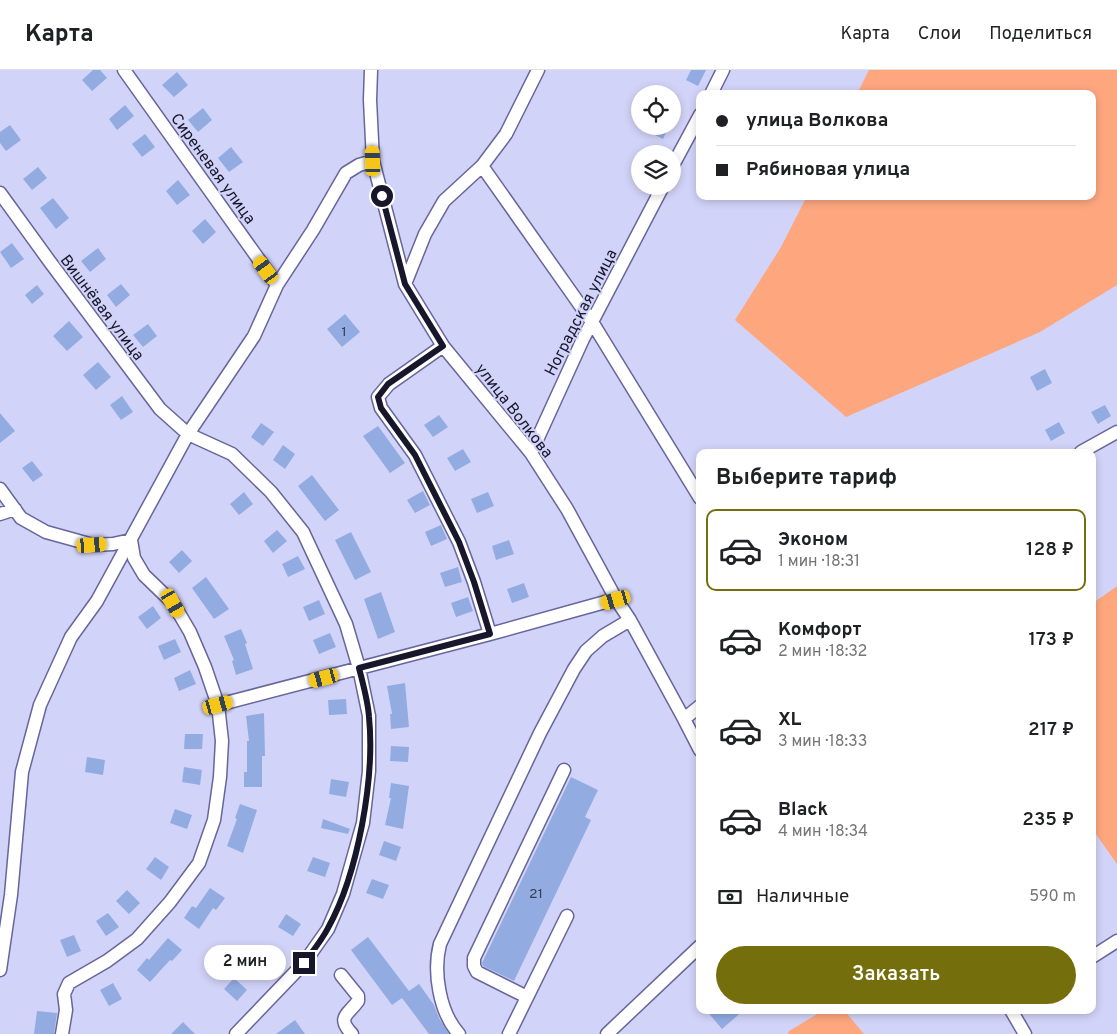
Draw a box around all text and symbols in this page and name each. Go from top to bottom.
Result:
text: Карта [25,20,94,50]
text: Карта [840,23,890,46]
text: Слои [918,23,961,46]
text: Поделиться [989,23,1092,46]
map controls [631,85,681,195]
button: locate [631,85,681,135]
text: улица Волкова [746,109,888,133]
street label: Сиреневая улица [165,110,259,229]
button: layers [631,145,681,195]
car [364,146,381,176]
text: Рябиновая улица [746,158,910,182]
route start [371,185,393,207]
street label: Ноградская улица [541,246,622,380]
street label: Вишнёвая улица [55,251,148,365]
car [251,253,280,287]
house number: 1 [341,324,347,341]
street label: улица Волкова [470,360,557,463]
text: Выберите тариф [716,465,897,492]
icon: car [718,528,763,573]
text: Эконом [778,528,848,552]
car [76,536,107,554]
text: 128 ₽ [1026,538,1074,562]
text: 1 мин · 18:31 [778,552,860,572]
car [159,586,186,620]
car [599,589,632,611]
icon: car [718,618,763,663]
text: Комфорт [778,618,861,642]
text: 173 ₽ [1028,628,1074,652]
text: 2 мин · 18:32 [778,642,867,662]
car [307,667,340,689]
car [201,694,234,716]
icon: car [718,708,763,753]
text: XL [778,708,801,732]
text: 217 ₽ [1028,718,1074,742]
text: 3 мин · 18:33 [778,732,867,752]
icon: car [718,798,763,843]
text: Black [778,798,828,822]
text: 235 ₽ [1022,808,1074,832]
text: 4 мин · 18:34 [778,822,868,842]
icon: cash [716,883,744,911]
text: Наличные [756,885,849,909]
house number: 21 [529,886,543,903]
text: 590 m [1029,887,1076,907]
callout: 2 мин [204,946,286,980]
button: Заказать [716,946,1076,1004]
text: 2 мин [223,952,267,972]
route end [293,952,315,974]

